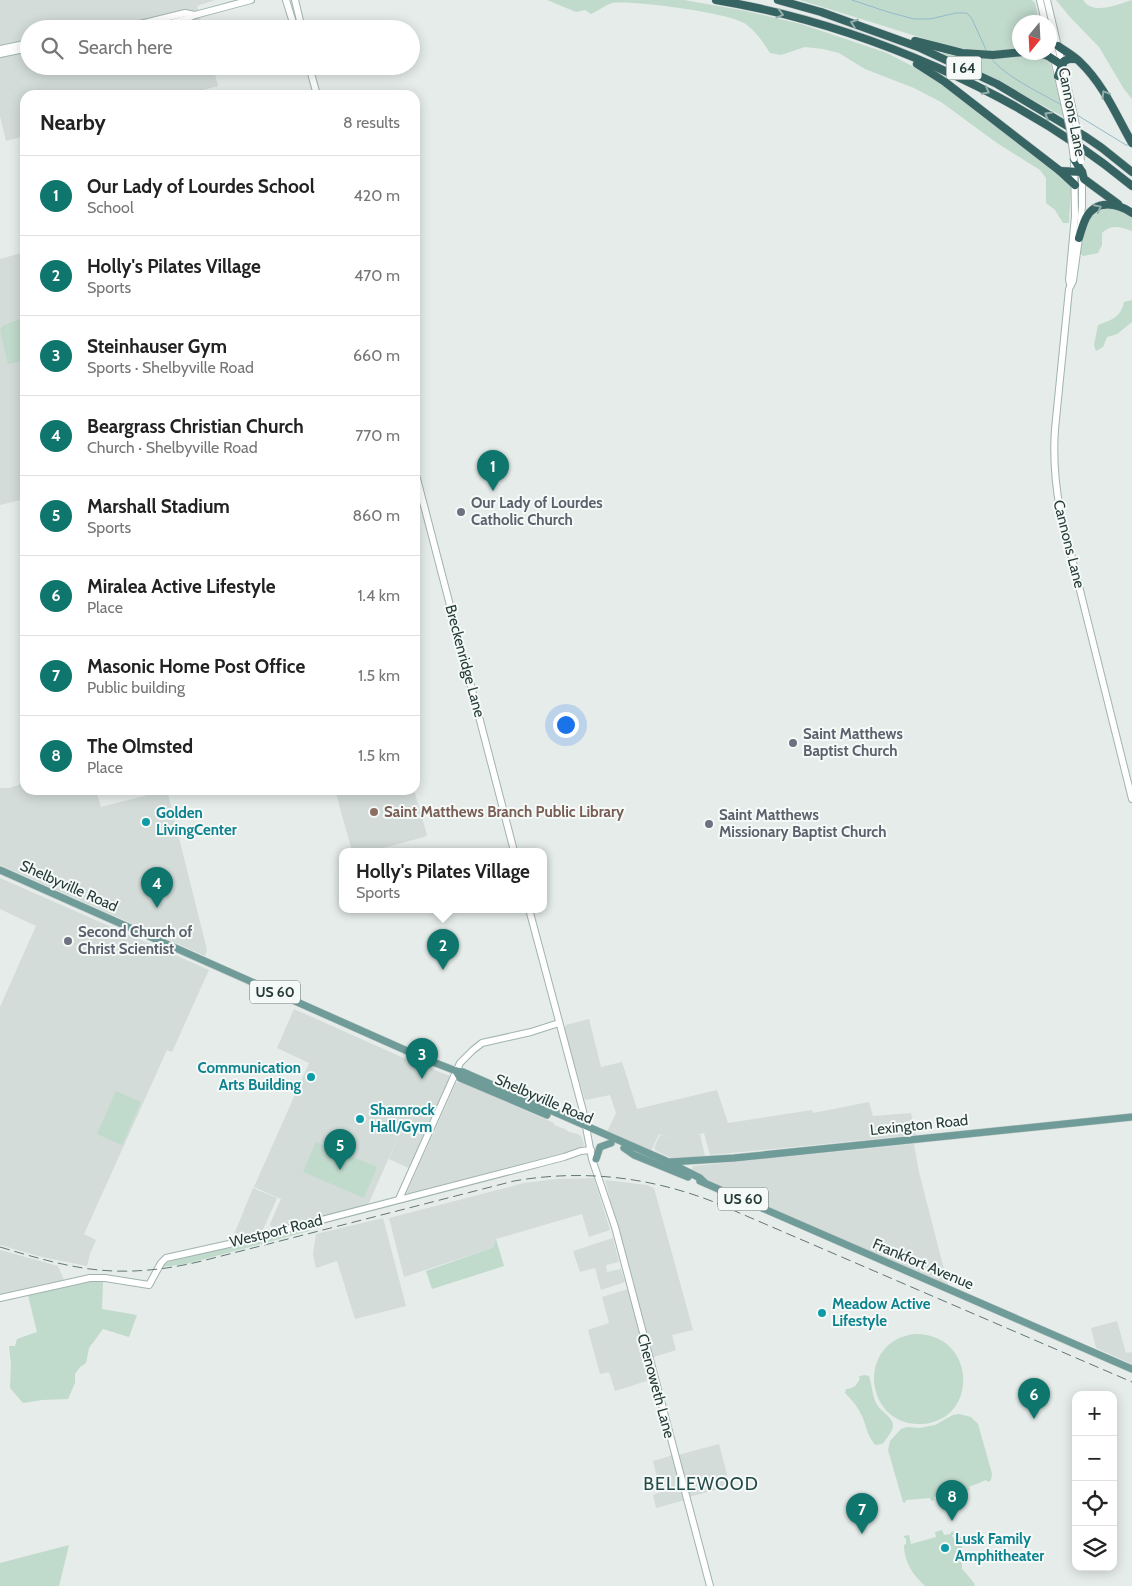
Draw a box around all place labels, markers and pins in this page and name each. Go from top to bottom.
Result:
pin: 1 [477,450,509,491]
place label: Our Lady of Lourdes Catholic Church [471,494,603,529]
marker: Our Lady of Lourdes Catholic Church [455,506,467,518]
place label: Saint Matthews Baptist Church [803,725,903,760]
marker: Saint Matthews Baptist Church [787,737,799,749]
place label: Saint Matthews Branch Public Library [384,803,625,821]
place label: Golden LivingCenter [156,804,237,839]
marker: Saint Matthews Branch Public Library [368,806,380,818]
place label: Saint Matthews Missionary Baptist Church [719,806,886,841]
marker: Golden LivingCenter [140,816,152,828]
marker: Saint Matthews Missionary Baptist Church [703,818,715,830]
pin: 4 [141,867,173,908]
place label: Second Church of Christ Scientist [78,923,192,958]
pin: 2 [427,929,459,970]
marker: Second Church of Christ Scientist [62,935,74,947]
pin: 3 [406,1038,438,1079]
place label: Communication Arts Building [198,1059,301,1094]
marker: Communication Arts Building [305,1071,317,1083]
place label: Shamrock Hall/Gym [370,1101,436,1136]
marker: Shamrock Hall/Gym [354,1113,366,1125]
pin: 5 [324,1129,356,1170]
place label: Meadow Active Lifestyle [832,1295,931,1330]
marker: Meadow Active Lifestyle [816,1307,828,1319]
pin: 6 [1018,1378,1050,1419]
pin: 8 [936,1480,968,1521]
pin: 7 [846,1493,878,1534]
place label: Lusk Family Amphitheater [955,1530,1044,1565]
marker: Lusk Family Amphitheater [939,1542,951,1554]

